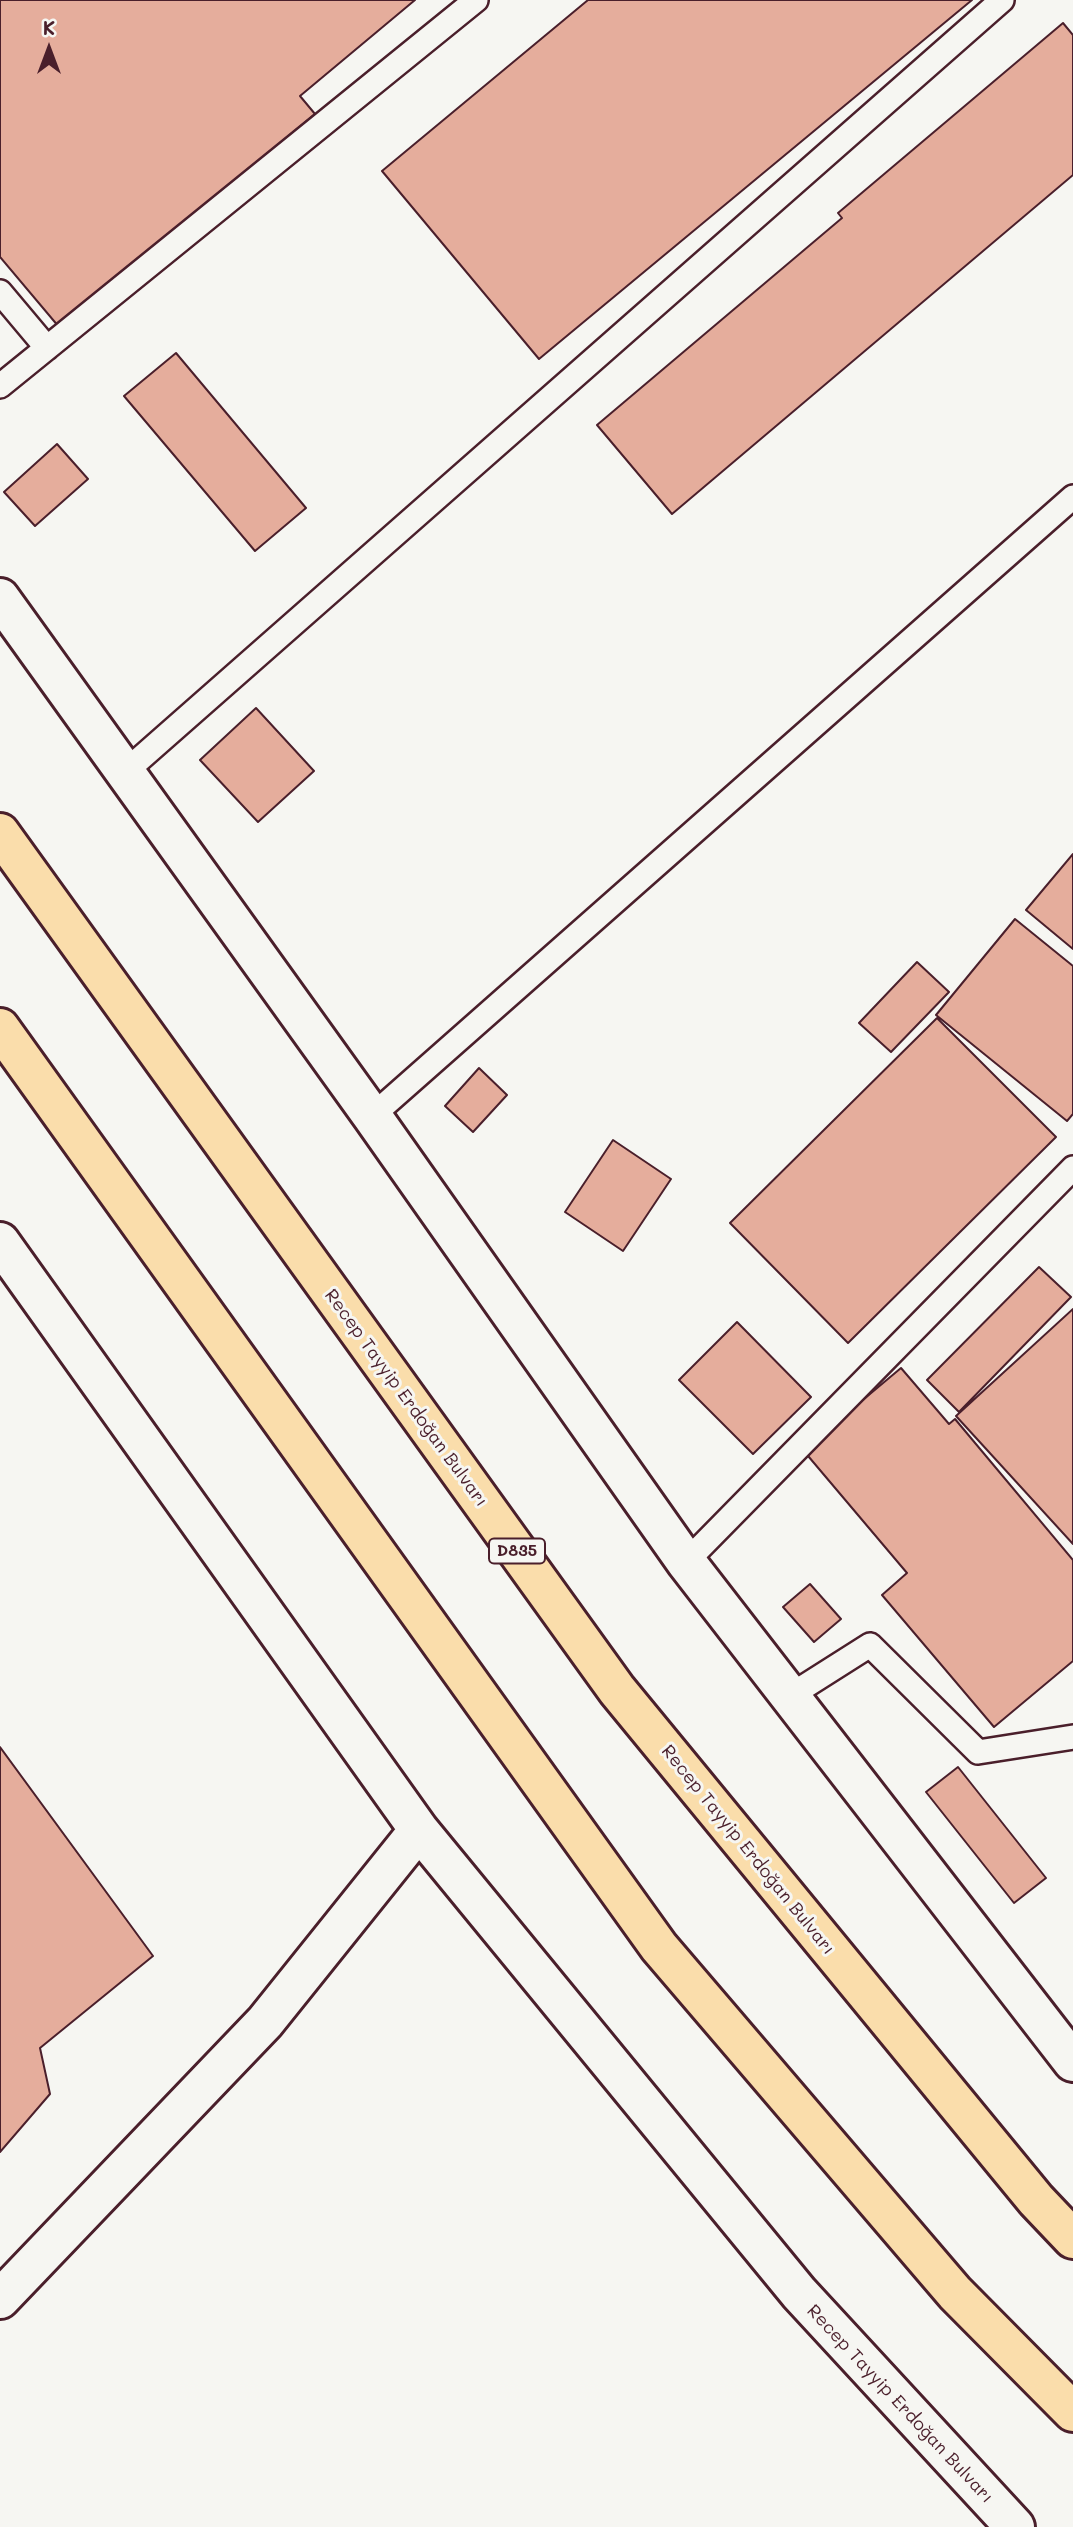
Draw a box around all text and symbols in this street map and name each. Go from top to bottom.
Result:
north arrow [14,14,84,84]
text: K [43,15,55,40]
street label: Recep Tayyip Erdoğan Bulvarı [320,1285,492,1511]
road number: D835 [489,1539,545,1564]
street label: Recep Tayyip Erdoğan Bulvarı [657,1741,839,1959]
street label: Recep Tayyip Erdoğan Bulvarı [802,2300,998,2508]

